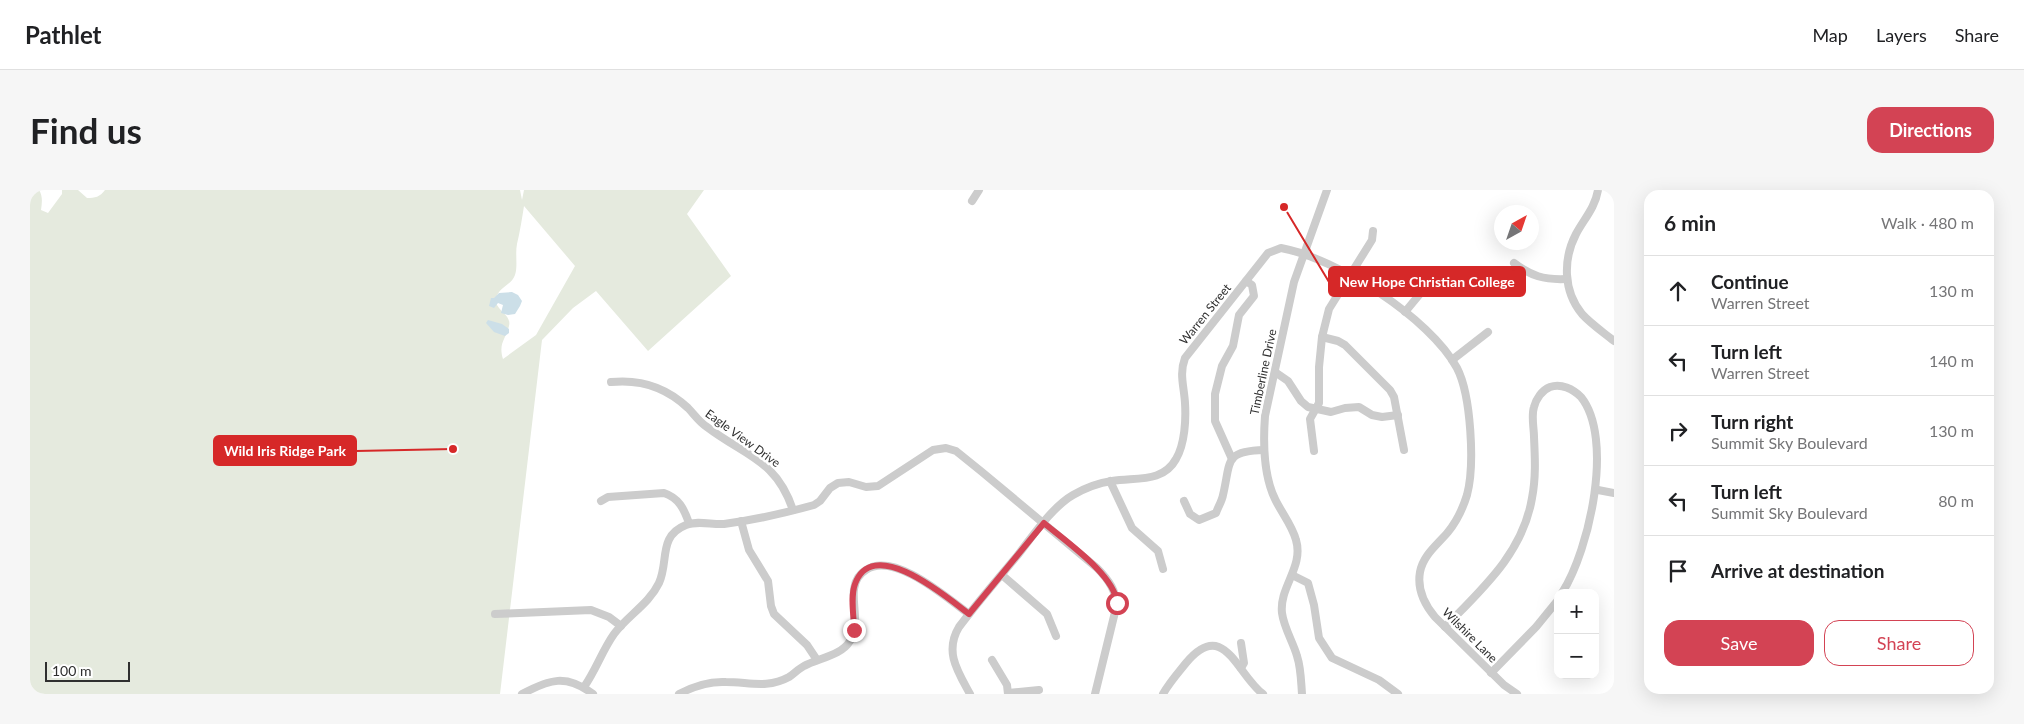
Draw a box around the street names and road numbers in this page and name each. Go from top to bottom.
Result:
street label: Warren Street [1176,280,1235,347]
street label: Timberline Drive [1247,328,1279,416]
street label: Eagle View Drive [703,406,783,470]
street label: Wilshire Lane [1439,604,1501,666]

